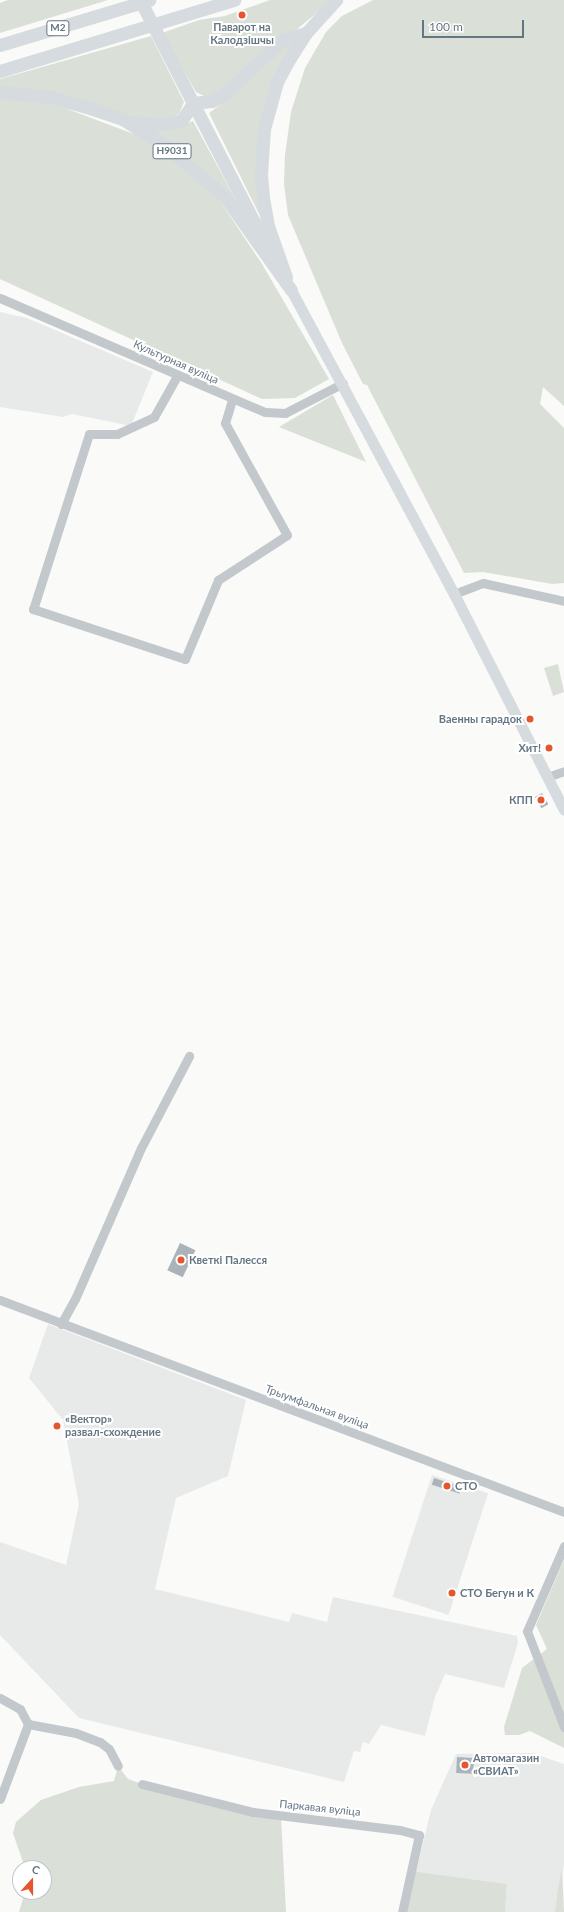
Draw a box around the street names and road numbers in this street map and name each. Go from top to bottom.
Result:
road number: М2 [46,20,70,36]
road number: Н9031 [152,143,192,159]
street label: Культурная вуліца [131,337,221,387]
street label: Трыумфальная вуліца [263,1382,371,1432]
street label: Паркавая вуліца [279,1797,361,1819]

